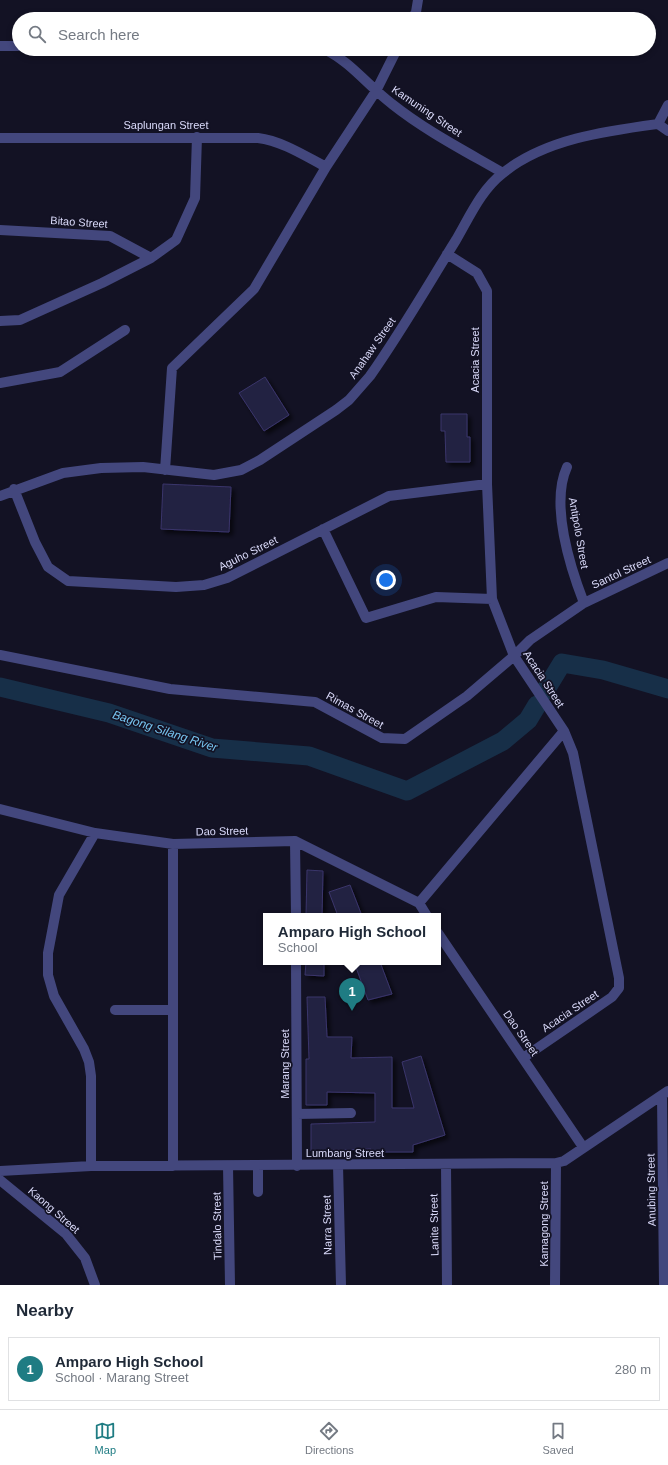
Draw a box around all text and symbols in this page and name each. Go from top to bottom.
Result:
search box [12,12,656,56]
icon: search [26,23,48,45]
text: Search here [58,26,140,43]
street label: Kamuning Street [390,83,464,139]
street label: Saplungan Street [123,119,209,131]
street label: Bitao Street [50,214,108,230]
street label: Anahaw Street [346,315,398,381]
street label: Acacia Street [469,327,481,393]
street label: Antipolo Street [567,496,591,570]
street label: Aguho Street [217,534,279,572]
street label: Santol Street [590,553,652,591]
your location [376,570,396,590]
street label: Acacia Street [521,648,567,710]
street label: Rimas Street [324,689,386,731]
water label: Bagong Silang River [111,707,220,755]
street label: Dao Street [196,825,248,837]
popup [263,913,441,965]
text: Amparo High School [278,923,426,940]
text: School [278,940,318,955]
pin: 1 [339,978,365,1011]
street label: Acacia Street [540,988,600,1034]
street label: Dao Street [501,1008,541,1058]
street label: Marang Street [279,1029,291,1099]
street label: Lumbang Street [306,1147,384,1159]
street label: Anubing Street [644,1154,658,1226]
street label: Kamagong Street [538,1181,550,1267]
street label: Kaong Street [26,1184,82,1236]
street label: Tindalo Street [210,1192,224,1260]
street label: Lanite Street [427,1194,441,1256]
street label: Narra Street [320,1195,334,1255]
text: Nearby [16,1301,74,1320]
text: Amparo High School [55,1353,203,1370]
text: 1 [26,1362,34,1377]
text: 280 m [615,1362,651,1377]
text: School · Marang Street [55,1370,189,1385]
tab: Map [94,1420,116,1456]
tab: Directions [305,1420,354,1456]
tab: Saved [542,1420,574,1456]

